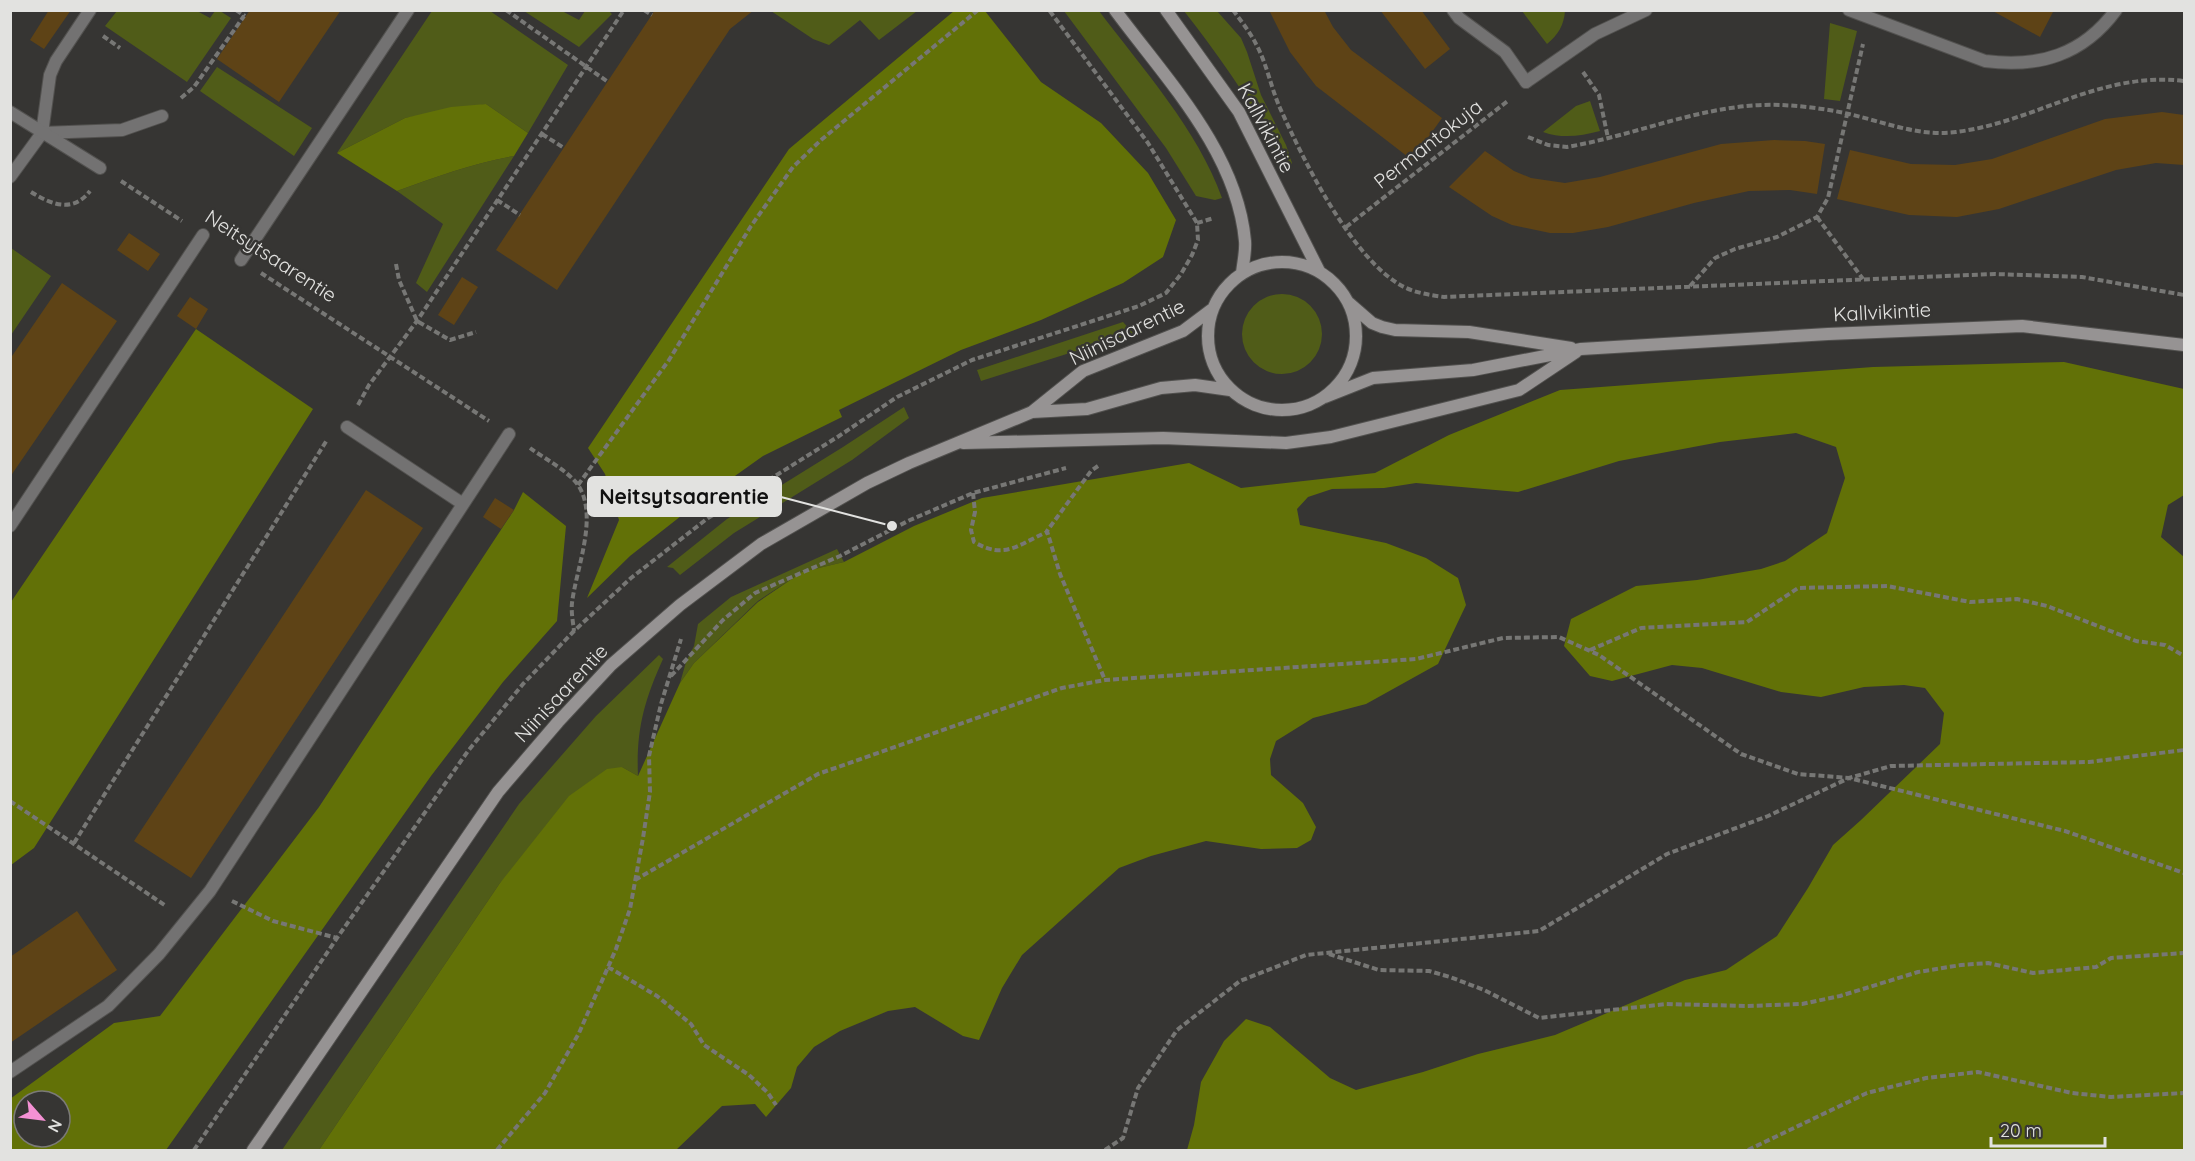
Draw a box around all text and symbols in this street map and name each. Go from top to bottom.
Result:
street label: Kallvikintie [1232,79,1301,177]
street label: Permantokuja [1368,93,1487,194]
street label: Neitsytsaarentie [201,204,342,307]
street label: Niinisaarentie [1065,293,1189,370]
street label: Kallvikintie [1832,296,1932,327]
callout: Neitsytsaarentie [588,477,781,516]
text: Neitsytsaarentie [599,483,769,509]
street label: Niinisaarentie [509,638,613,747]
north arrow [12,1089,72,1149]
scale bar [1991,1110,2105,1148]
text: N [44,1116,67,1136]
text: 20 m [2000,1119,2042,1142]

